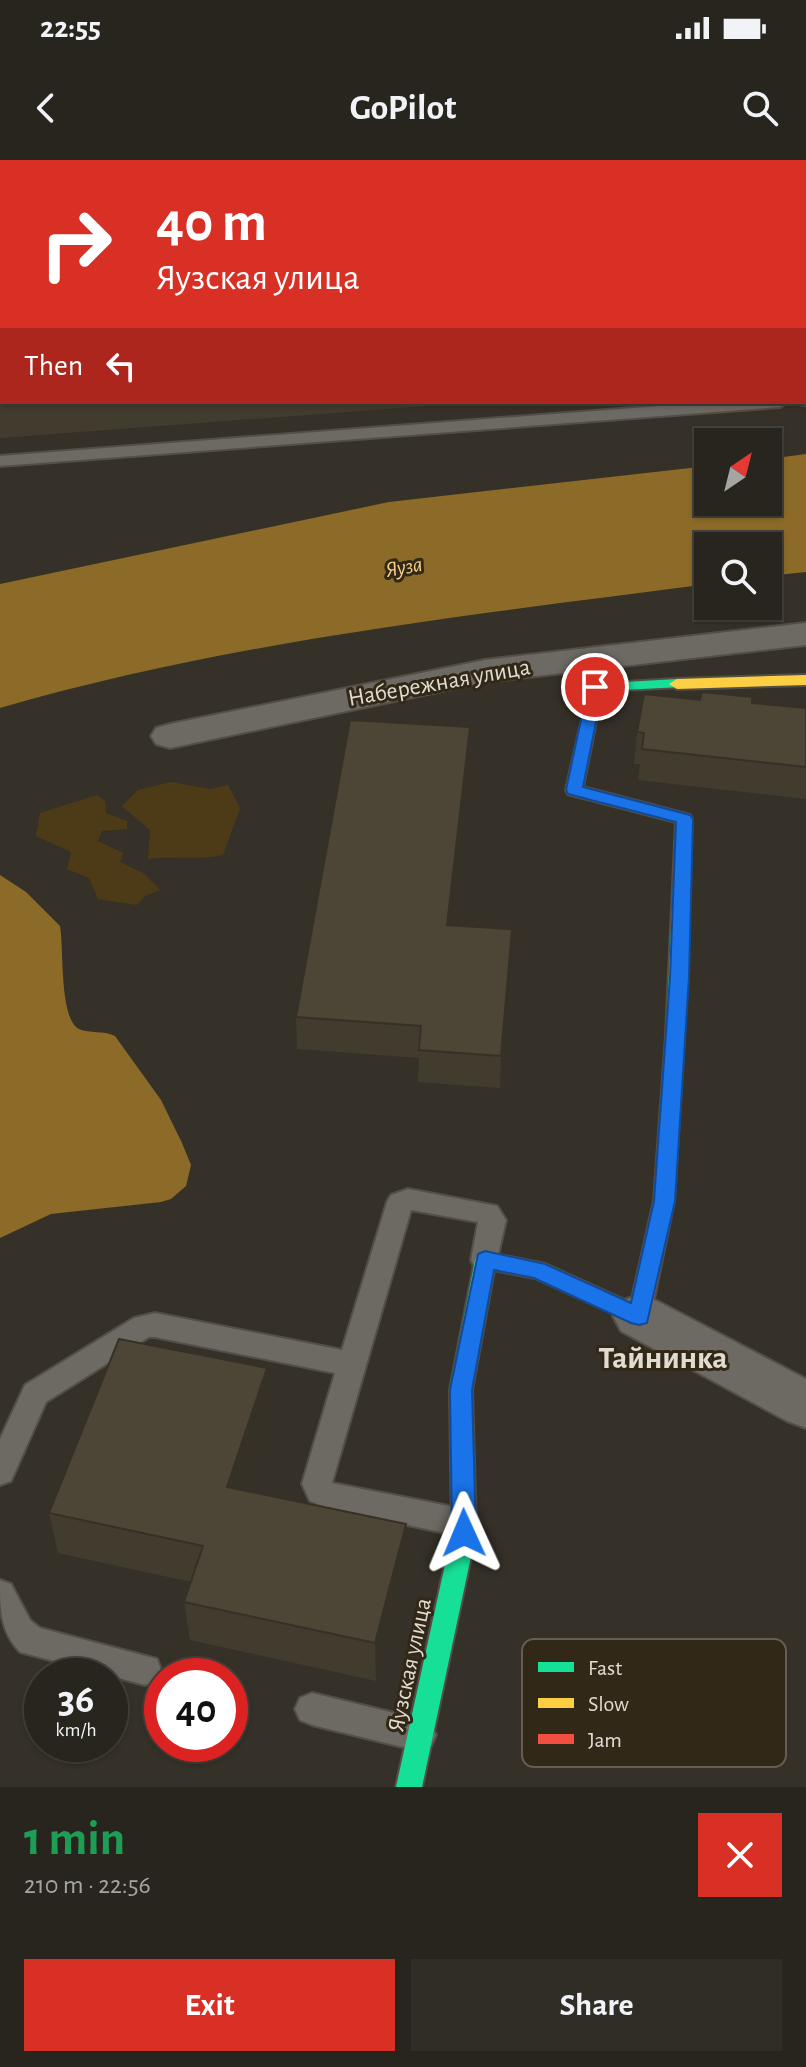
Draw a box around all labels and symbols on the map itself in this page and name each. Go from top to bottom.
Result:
north arrow [694,428,782,516]
water label: Яуза [384,553,424,581]
pin [561,653,629,721]
street label: Набережная улица [346,655,532,711]
district label: Тайнинка [598,1342,728,1374]
position arrow [422,1491,506,1575]
street label: Яузская улица [384,1596,436,1734]
legend [522,1639,786,1767]
text: Fast [588,1657,622,1679]
speed limit sign: 40 [144,1658,248,1762]
text: Slow [588,1693,629,1715]
text: Jam [588,1729,622,1751]

